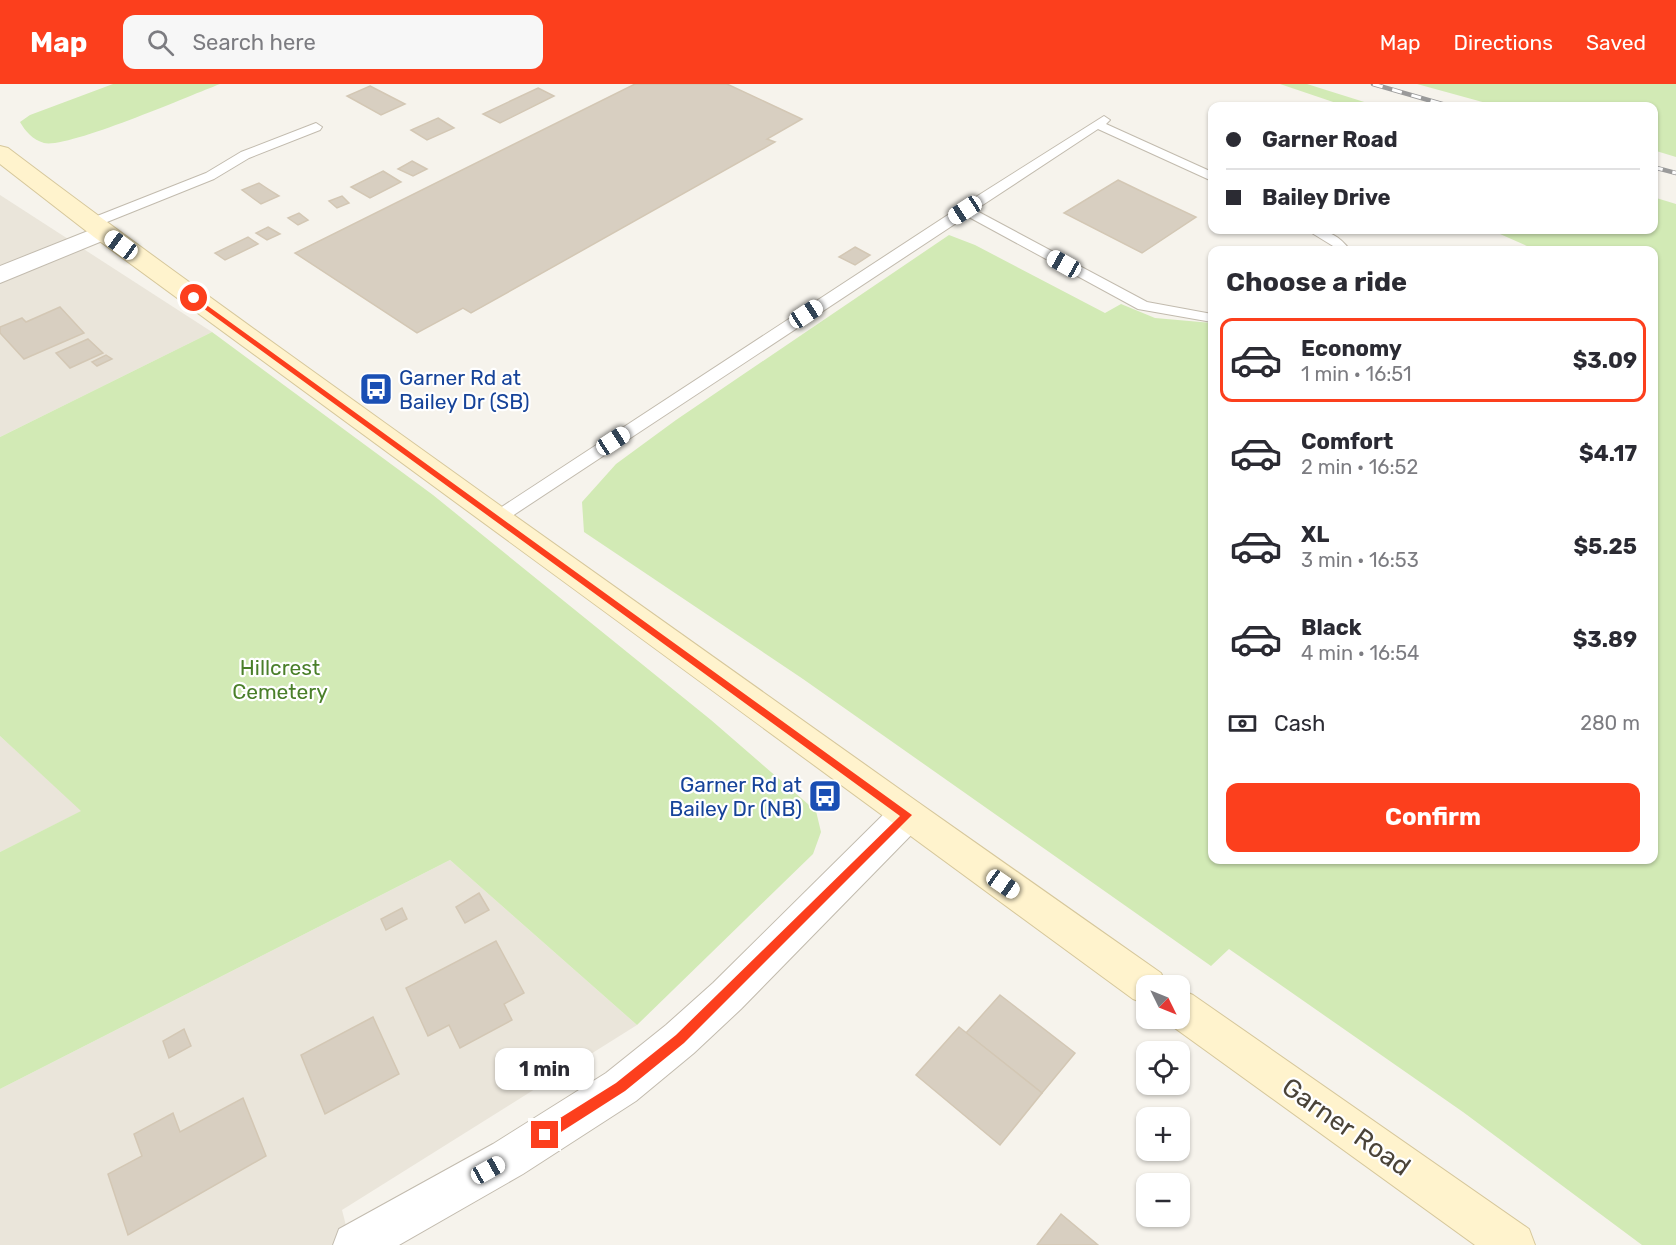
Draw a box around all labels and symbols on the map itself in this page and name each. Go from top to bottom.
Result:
car [945,193,985,227]
car [101,227,141,263]
car [1044,247,1084,281]
route start [180,284,207,311]
car [786,297,826,331]
place label: Garner Rd at Bailey Dr (SB) [399,365,530,414]
bus stop icon: Garner Rd at Bailey Dr (SB) [358,371,394,407]
car [593,424,633,458]
park label: Hillcrest Cemetery [232,655,328,704]
place label: Garner Rd at Bailey Dr (NB) [669,772,802,821]
bus stop icon: Garner Rd at Bailey Dr (NB) [807,778,843,814]
car [983,866,1023,902]
north arrow [1136,975,1190,1029]
callout: 1 min [496,1048,594,1090]
street label: Garner Road [1276,1071,1416,1183]
route end [531,1121,558,1148]
car [468,1153,508,1187]

